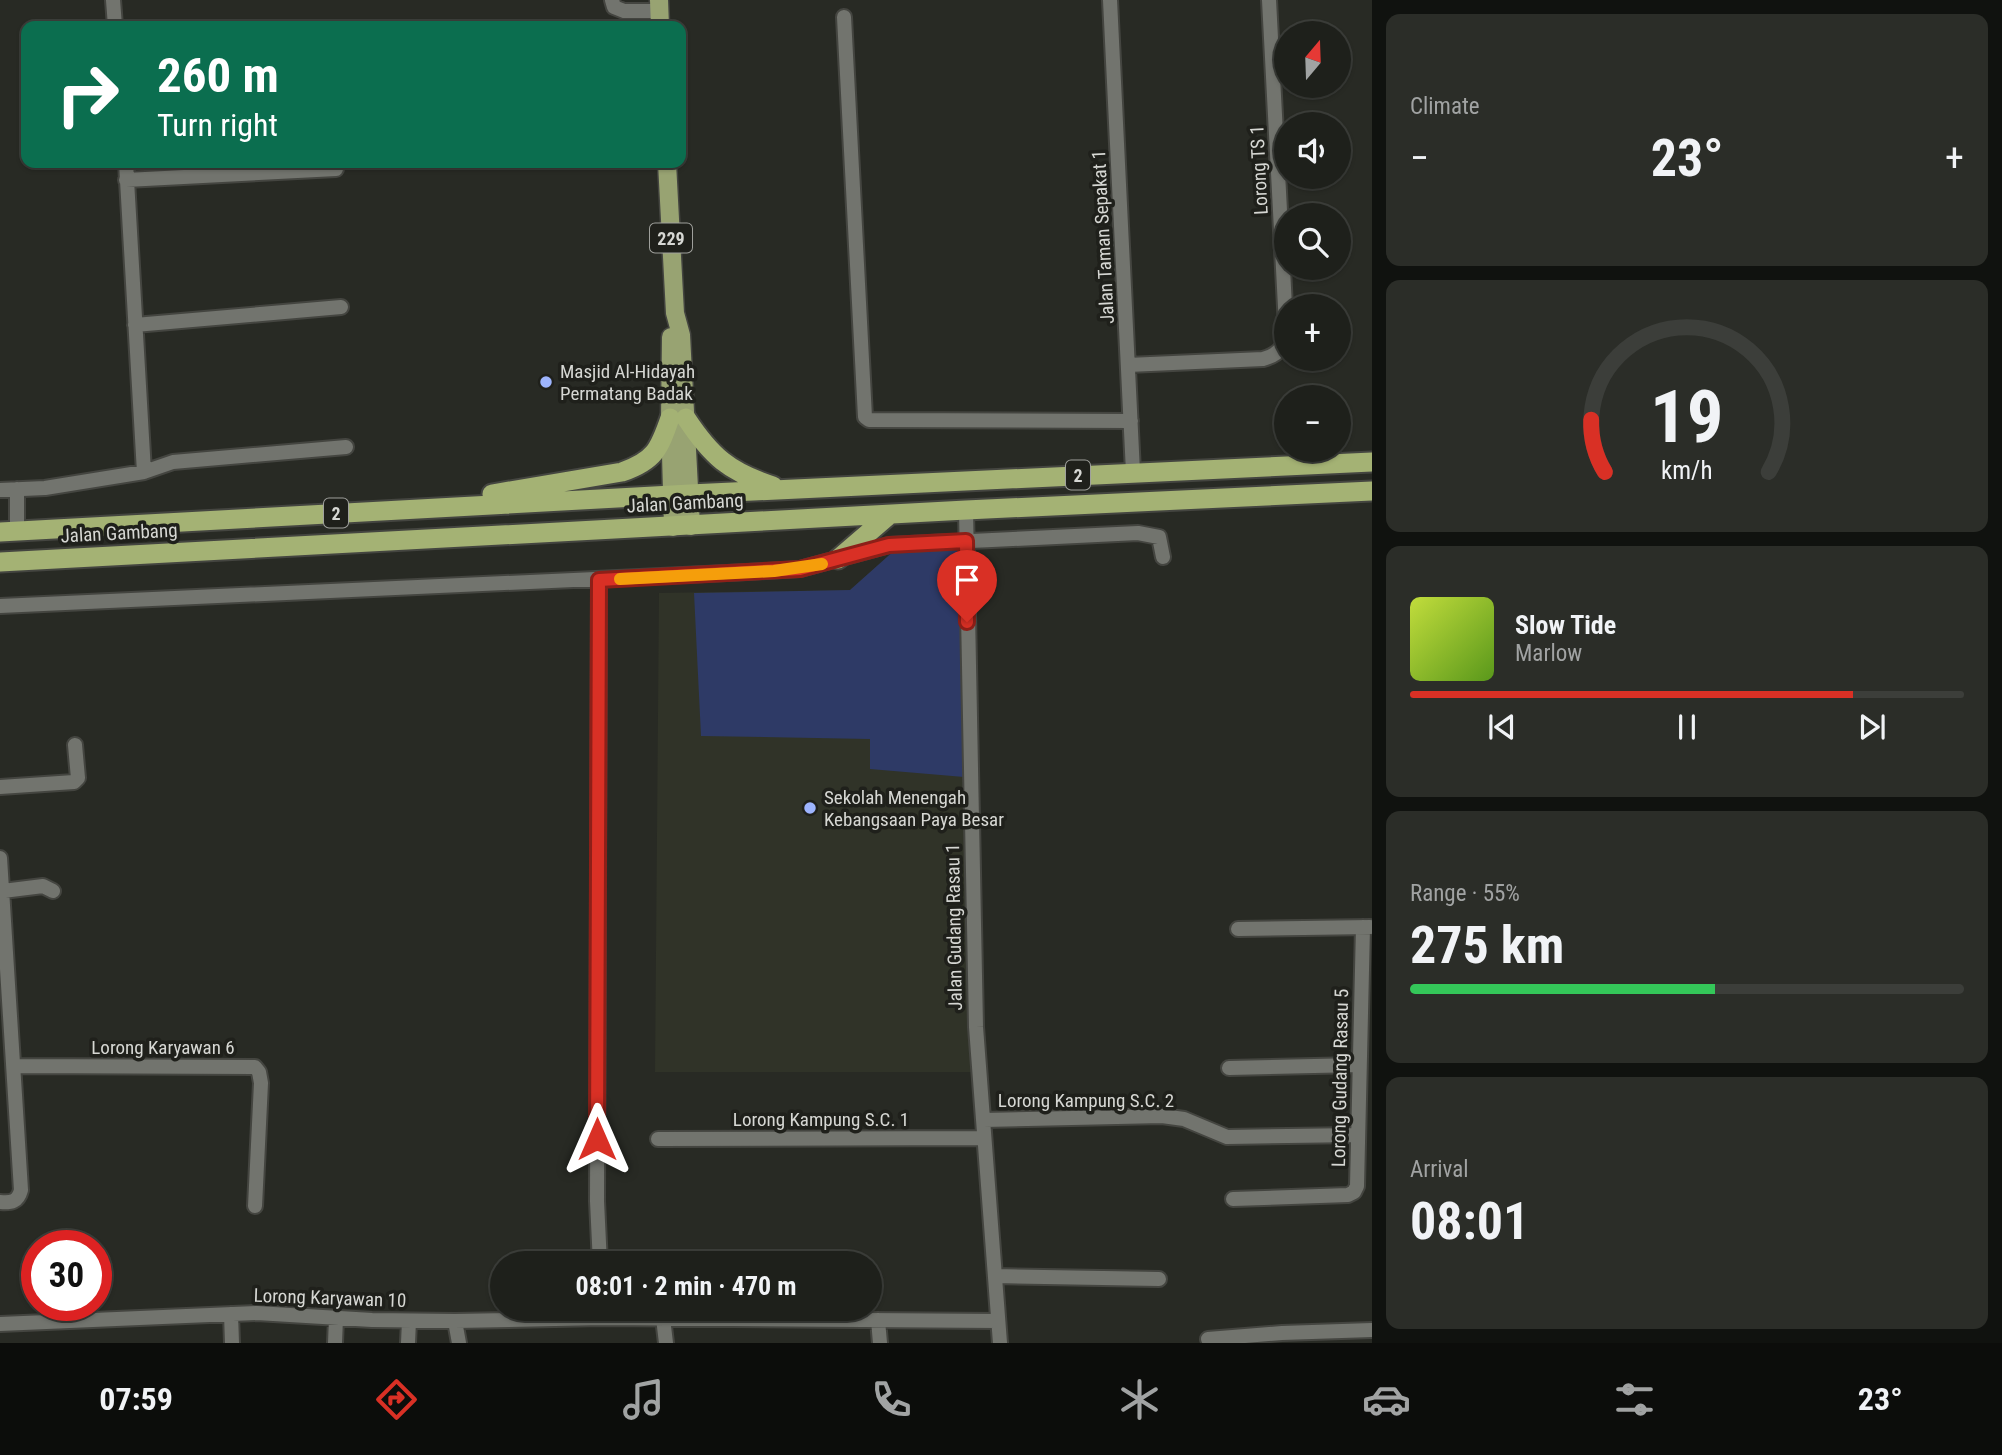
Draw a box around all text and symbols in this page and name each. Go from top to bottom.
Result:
north arrow [1274,21,1351,98]
map controls [1274,21,1351,462]
text: 260 m [157,47,279,104]
icon: right [42,49,133,140]
text: Climate [1410,93,1480,120]
text: Turn right [157,106,278,144]
button: sound [1274,112,1351,189]
street label: Lorong TS 1 [1245,125,1273,215]
text: 23° [1651,128,1723,189]
text: − [1410,136,1429,180]
text: + [1945,136,1964,180]
street label: Jalan Taman Sepakat 1 [1087,149,1119,325]
button: search [1274,203,1351,280]
road number: 229 [650,224,692,252]
button: + [1274,294,1351,371]
place label: Masjid Al-Hidayah Permatang Badak [560,360,695,405]
marker: Masjid Al-Hidayah Permatang Badak [538,374,554,390]
text: 19 [1650,374,1724,460]
button: − [1274,385,1351,462]
text: km/h [1661,455,1713,484]
road number: 2 [1066,461,1090,490]
street label: Jalan Gambang [626,488,744,518]
road number: 2 [324,499,348,528]
street label: Jalan Gambang [60,518,178,548]
pin [937,550,997,622]
icon: arrive [948,561,986,599]
text: Slow Tide [1515,610,1616,640]
text: Marlow [1515,640,1582,667]
icon: previous [1483,708,1521,746]
icon: pause [1668,708,1706,746]
icon: next [1853,708,1891,746]
place label: Sekolah Menengah Kebangsaan Paya Besar [824,786,1004,831]
marker: Sekolah Menengah Kebangsaan Paya Besar [802,800,818,816]
street label: Jalan Gudang Rasau 1 [941,843,967,1011]
text: Range · 55% [1410,880,1520,907]
text: 275 km [1410,915,1564,976]
street label: Lorong Gudang Rasau 5 [1327,989,1353,1167]
street label: Lorong Karyawan 6 [91,1036,235,1059]
street label: Lorong Kampung S.C. 2 [998,1089,1174,1112]
position arrow [560,1102,634,1176]
street label: Lorong Kampung S.C. 1 [733,1108,909,1131]
text: Arrival [1410,1156,1469,1183]
text: 08:01 [1410,1191,1529,1252]
speed limit sign: 30 [21,1230,112,1321]
text: 08:01 · 2 min · 470 m [576,1271,796,1301]
street label: Lorong Karyawan 10 [253,1284,407,1312]
icon: directions [372,1375,421,1424]
icon: music [619,1375,668,1424]
icon: phone [867,1375,916,1424]
icon: climate [1115,1375,1164,1424]
icon: car [1362,1375,1411,1424]
icon: filters [1610,1375,1659,1424]
text: 07:59 [99,1380,173,1418]
text: 23° [1858,1380,1903,1418]

